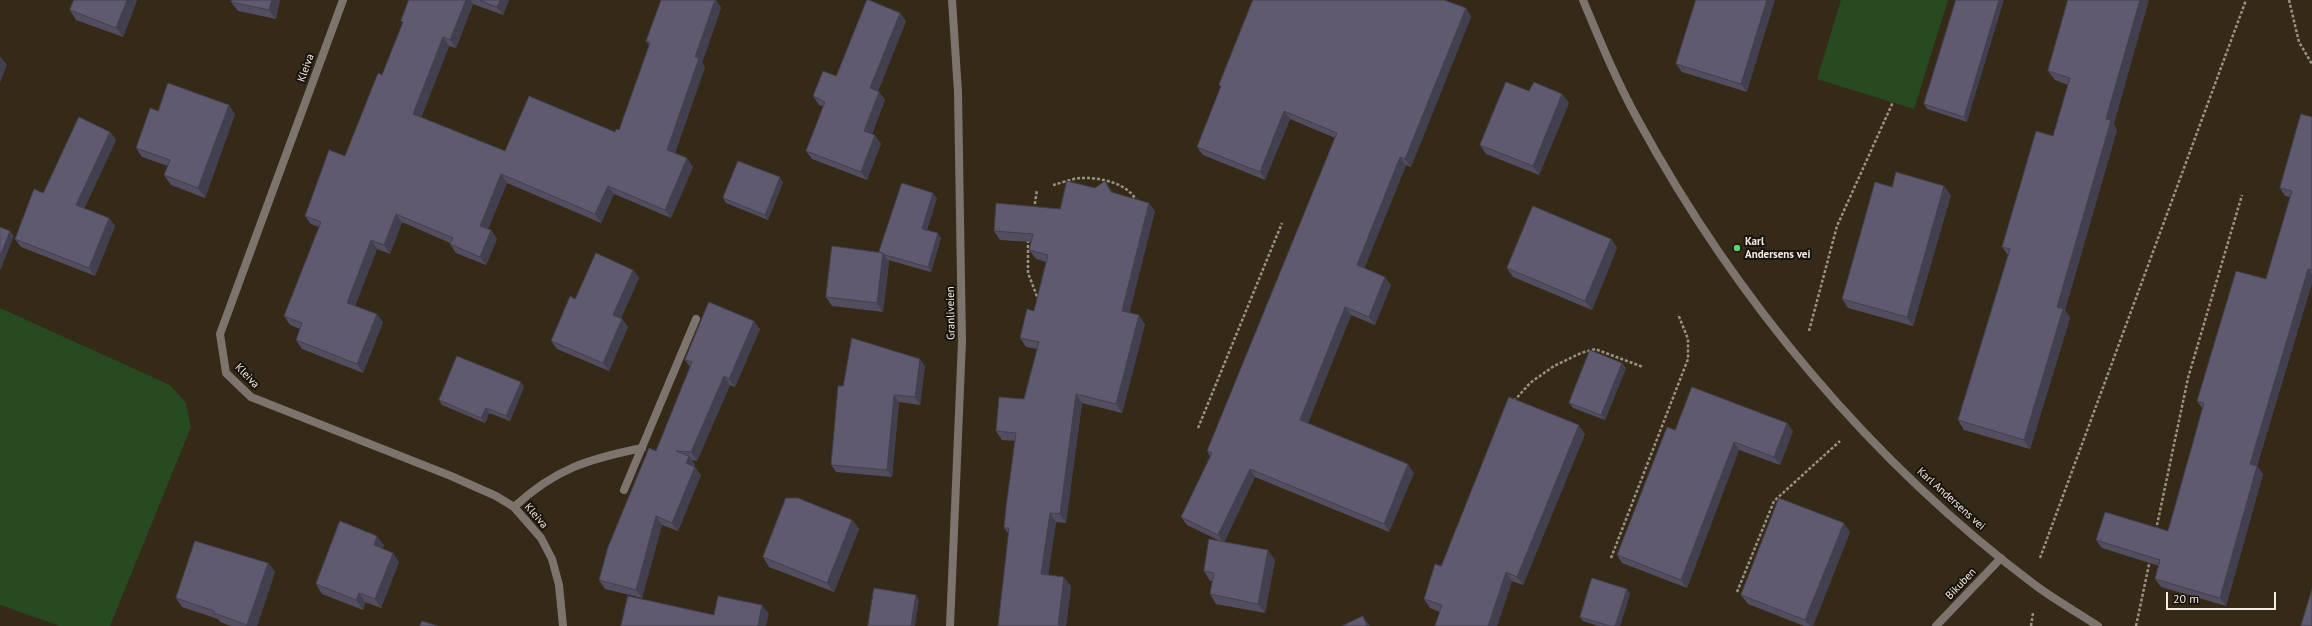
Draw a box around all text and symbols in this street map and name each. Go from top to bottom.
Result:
street label: Kleiva [295,52,317,84]
place label: Karl Andersens vei [1745,235,1810,261]
marker: Karl Andersens vei [1732,243,1742,253]
street label: Granliveien [944,286,958,340]
street label: Kleiva [232,361,262,391]
street label: Karl Andersens vei [1914,465,1988,533]
street label: Kleiva [521,501,551,531]
street label: Bikuben [1943,566,1979,602]
scale bar [2168,584,2278,610]
text: 20 m [2173,591,2199,606]

